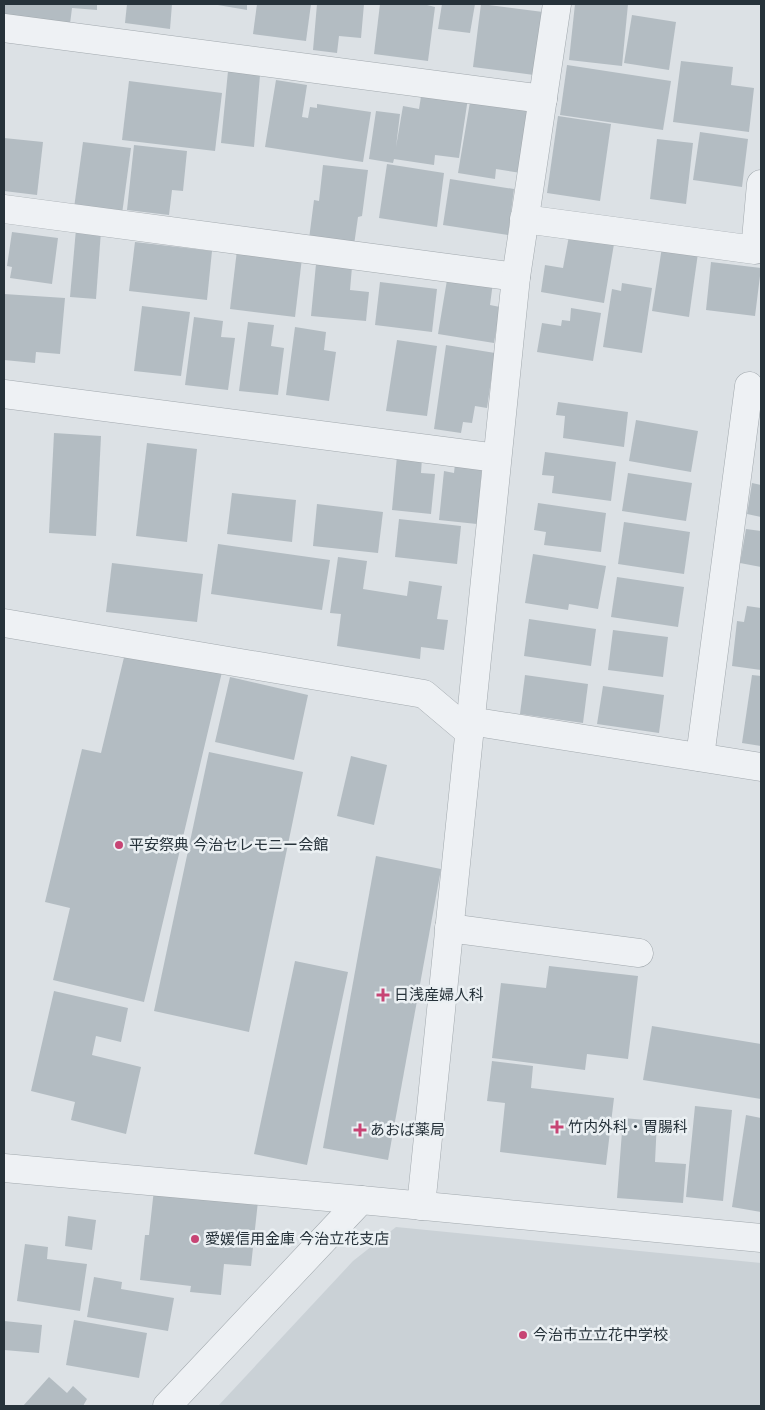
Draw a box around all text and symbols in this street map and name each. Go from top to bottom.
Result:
place label: 平安祭典 今治セレモニー会館 [129,835,328,854]
marker: 平安祭典 今治セレモニー会館 [113,839,125,851]
place label: 日浅産婦人科 [394,985,484,1004]
marker: 日浅産婦人科 [376,988,390,1002]
place label: 竹内外科・胃腸科 [568,1117,688,1136]
place label: あおば薬局 [370,1120,445,1139]
marker: 竹内外科・胃腸科 [550,1120,564,1134]
marker: あおば薬局 [354,1124,366,1136]
place label: 愛媛信用金庫 今治立花支店 [205,1229,389,1248]
marker: 愛媛信用金庫 今治立花支店 [189,1233,201,1245]
place label: 今治市立立花中学校 [533,1325,668,1344]
marker: 今治市立立花中学校 [517,1329,529,1341]

